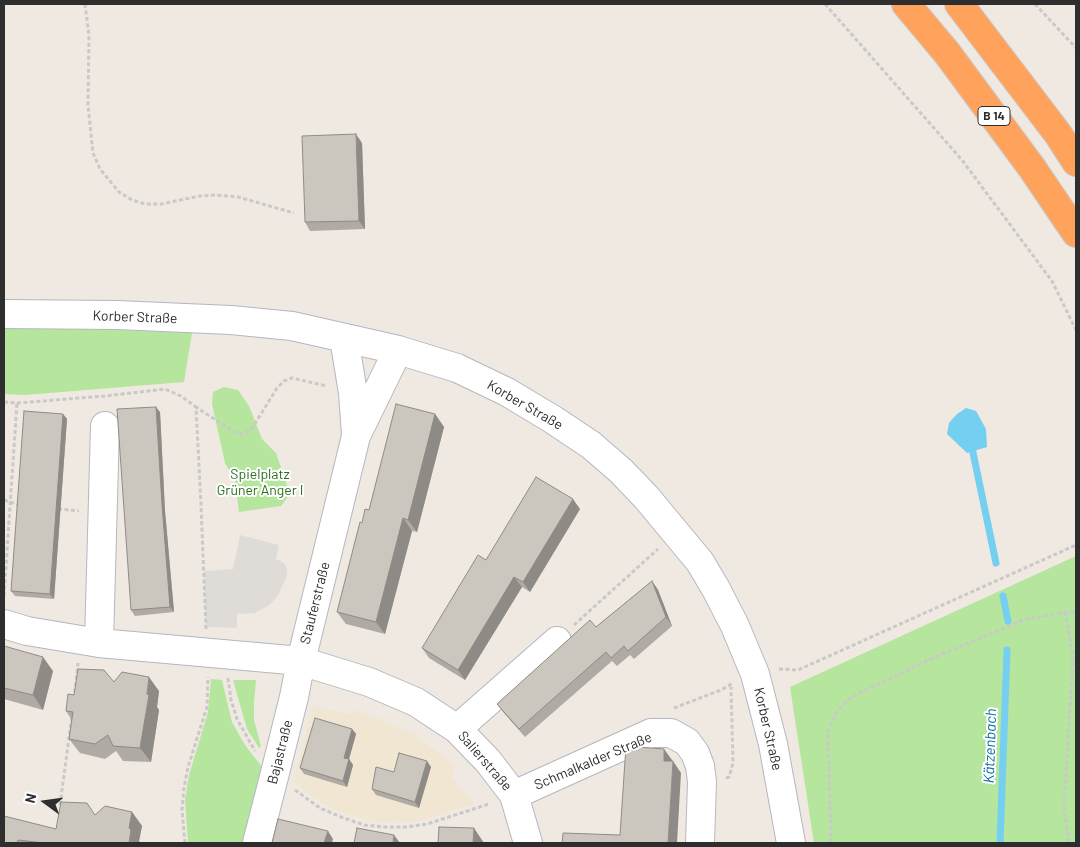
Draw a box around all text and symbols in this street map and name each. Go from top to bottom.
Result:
road number: B 14 [978,106,1010,125]
street label: Korber Straße [92,307,178,327]
street label: Korber Straße [484,377,566,433]
park label: Spielplatz Grüner Anger I [217,466,303,498]
street label: Stauferstraße [297,560,333,646]
street label: Korber Straße [750,686,786,772]
water label: Kätzenbach [980,708,1000,784]
street label: Bajastraße [264,718,296,786]
street label: Salierstraße [454,728,516,794]
street label: Schmalkalder Straße [532,729,654,793]
north arrow [20,777,70,827]
text: N [21,792,39,805]

